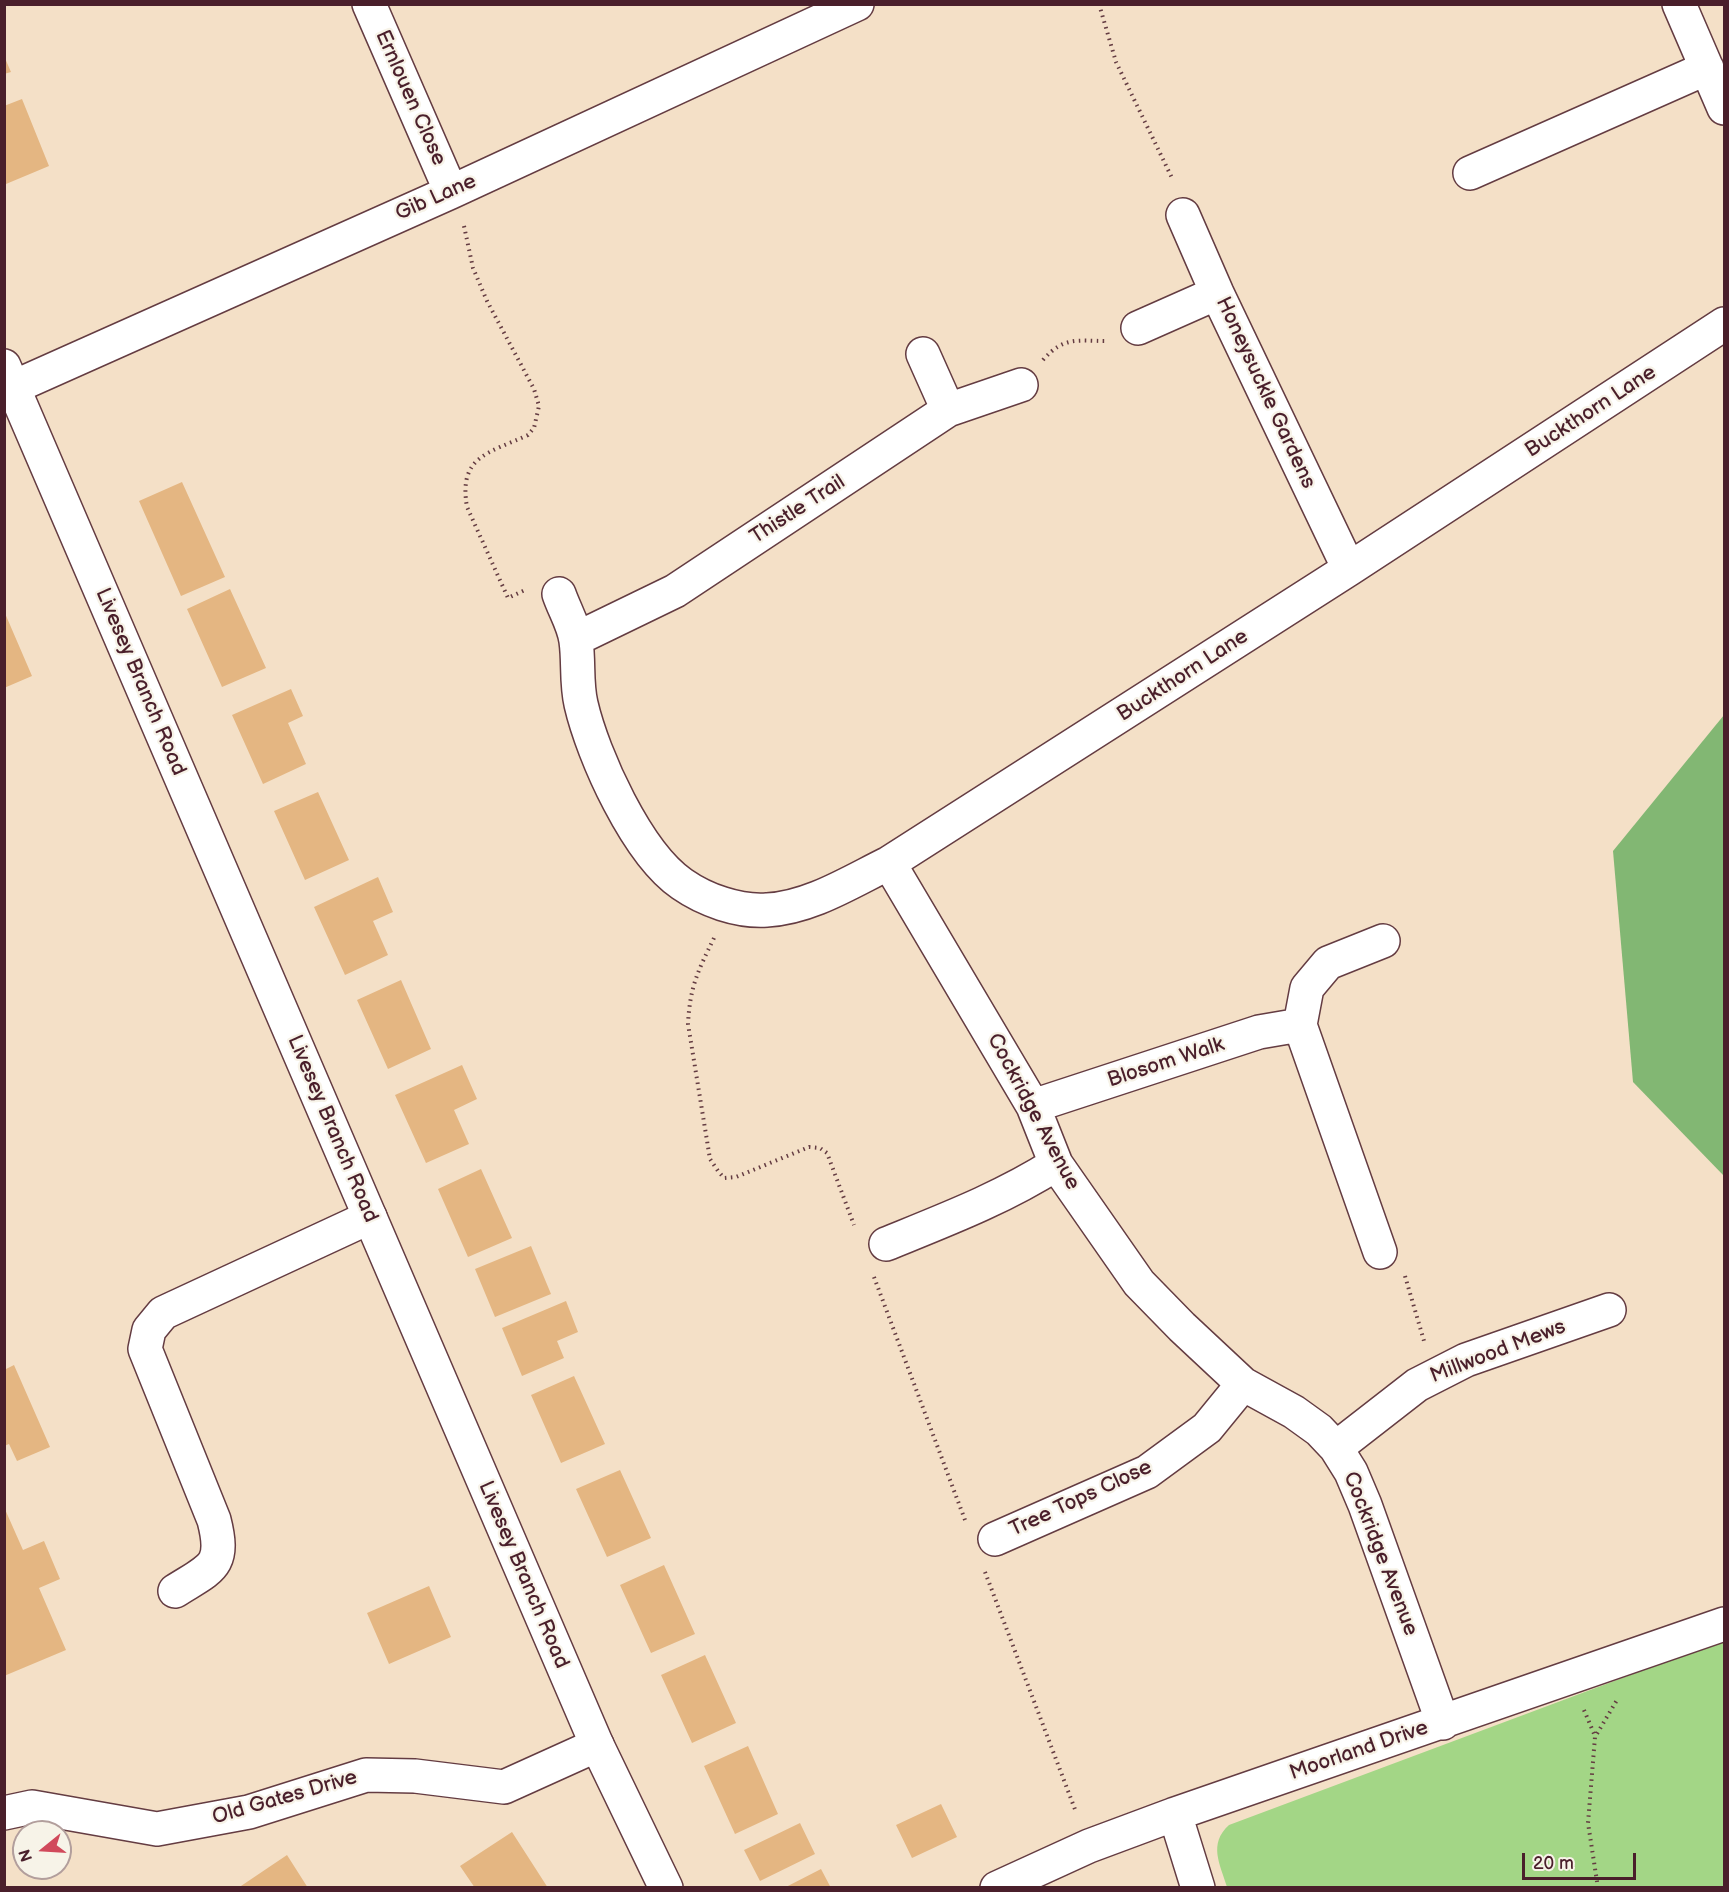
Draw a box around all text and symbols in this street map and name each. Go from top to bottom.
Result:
street label: Ernlouen Close [369,26,451,170]
street label: Gib Lane [392,169,480,227]
street label: Honeysuckle Gardens [1210,293,1320,493]
street label: Buckthorn Lane [1521,360,1661,464]
street label: Thistle Trail [746,470,850,550]
street label: Livesey Branch Road [89,585,191,779]
street label: Buckthorn Lane [1113,624,1253,728]
street label: Cockridge Avenue [981,1029,1085,1195]
street label: Livesey Branch Road [281,1032,383,1226]
street label: Blosom Walk [1105,1032,1227,1094]
street label: Millwood Mews [1427,1315,1569,1389]
street label: Tree Tops Close [1006,1455,1156,1543]
street label: Cockridge Avenue [1337,1468,1423,1640]
street label: Livesey Branch Road [472,1478,574,1672]
street label: Moorland Drive [1286,1715,1432,1787]
street label: Old Gates Drive [210,1765,360,1831]
north arrow [12,1820,72,1880]
scale bar [1525,1841,1639,1879]
text: N [15,1846,37,1864]
text: 20 m [1533,1853,1574,1874]

